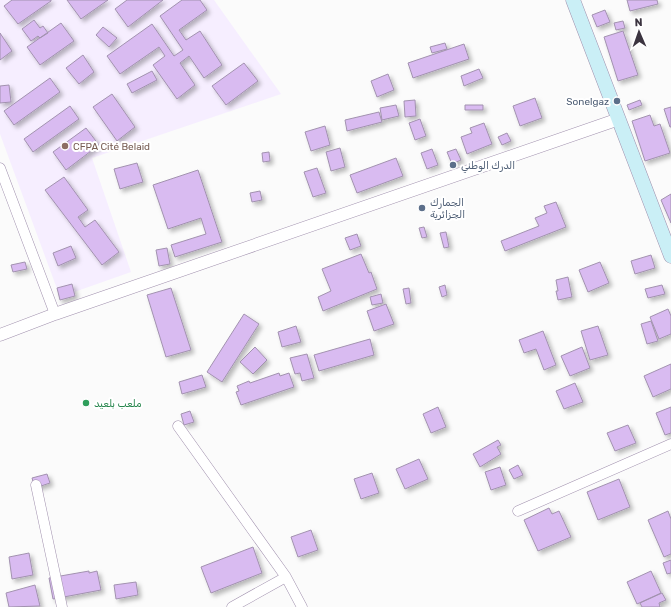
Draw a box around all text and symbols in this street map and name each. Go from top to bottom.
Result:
north arrow [619,12,659,52]
text: N [634,16,643,29]
place label: Sonelgaz [566,96,609,108]
marker: Sonelgaz [612,96,622,106]
marker: CFPA Cité Belaid [60,141,70,151]
place label: CFPA Cité Belaid [73,141,150,153]
marker: الدرك الوطني [448,160,458,170]
place label: الدرك الوطني [461,160,515,174]
place label: الجمارك الجزائرية [430,197,465,221]
marker: الجمارك الجزائرية [417,203,427,213]
marker: ملعب بلعيد [81,398,91,408]
place label: ملعب بلعيد [94,398,142,410]

